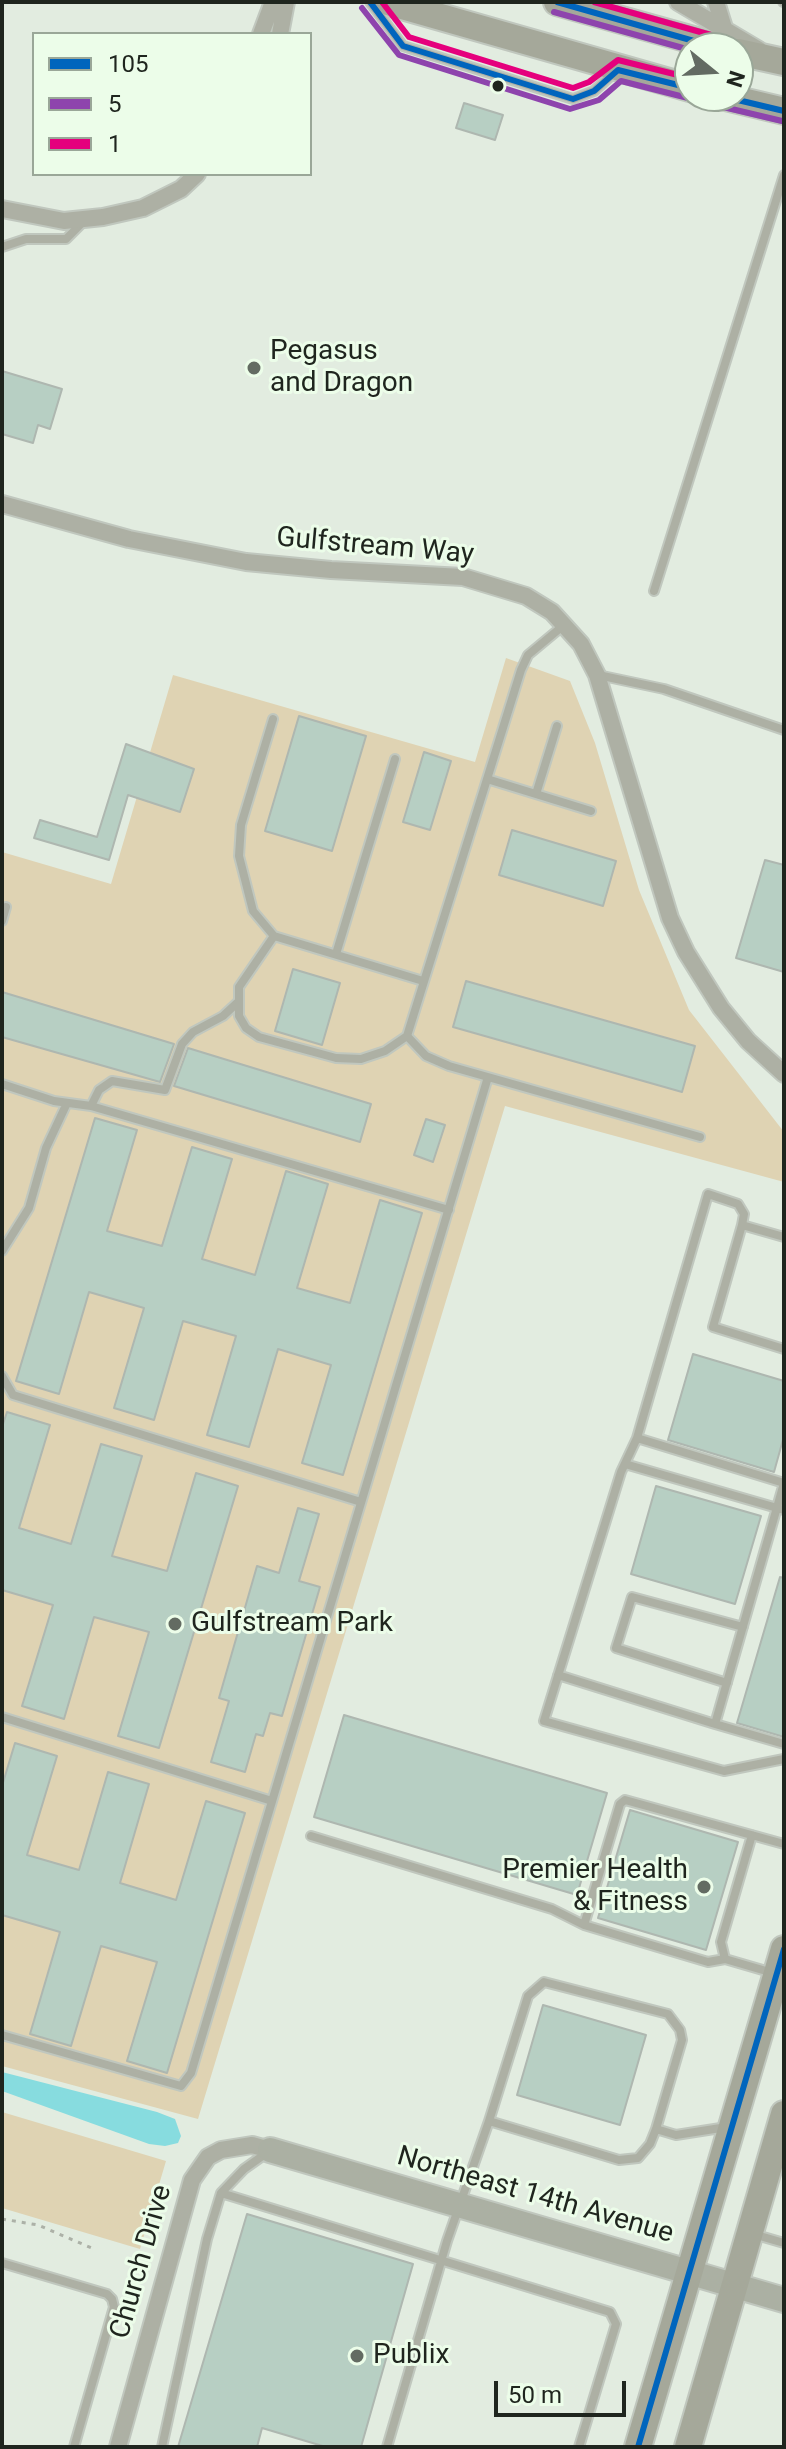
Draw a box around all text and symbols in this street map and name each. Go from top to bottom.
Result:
legend [32,32,312,176]
north arrow [674,32,754,112]
text: 105 [108,50,148,78]
text: N [721,68,750,90]
unlabelled marker [490,78,506,94]
text: 5 [108,90,122,118]
text: 1 [108,130,122,158]
place label: Pegasus and Dragon [270,335,413,401]
marker: Pegasus and Dragon [245,359,263,377]
street label: Gulfstream Way [275,522,475,572]
place label: Gulfstream Park [191,1607,393,1641]
marker: Gulfstream Park [166,1615,184,1633]
place label: Premier Health & Fitness [502,1854,688,1920]
marker: Premier Health & Fitness [695,1878,713,1896]
street label: Northeast 14th Avenue [393,2140,677,2252]
street label: Church Drive [104,2181,180,2343]
place label: Publix [373,2339,449,2373]
marker: Publix [348,2347,366,2365]
scale bar [498,2365,630,2415]
text: 50 m [508,2381,562,2409]

